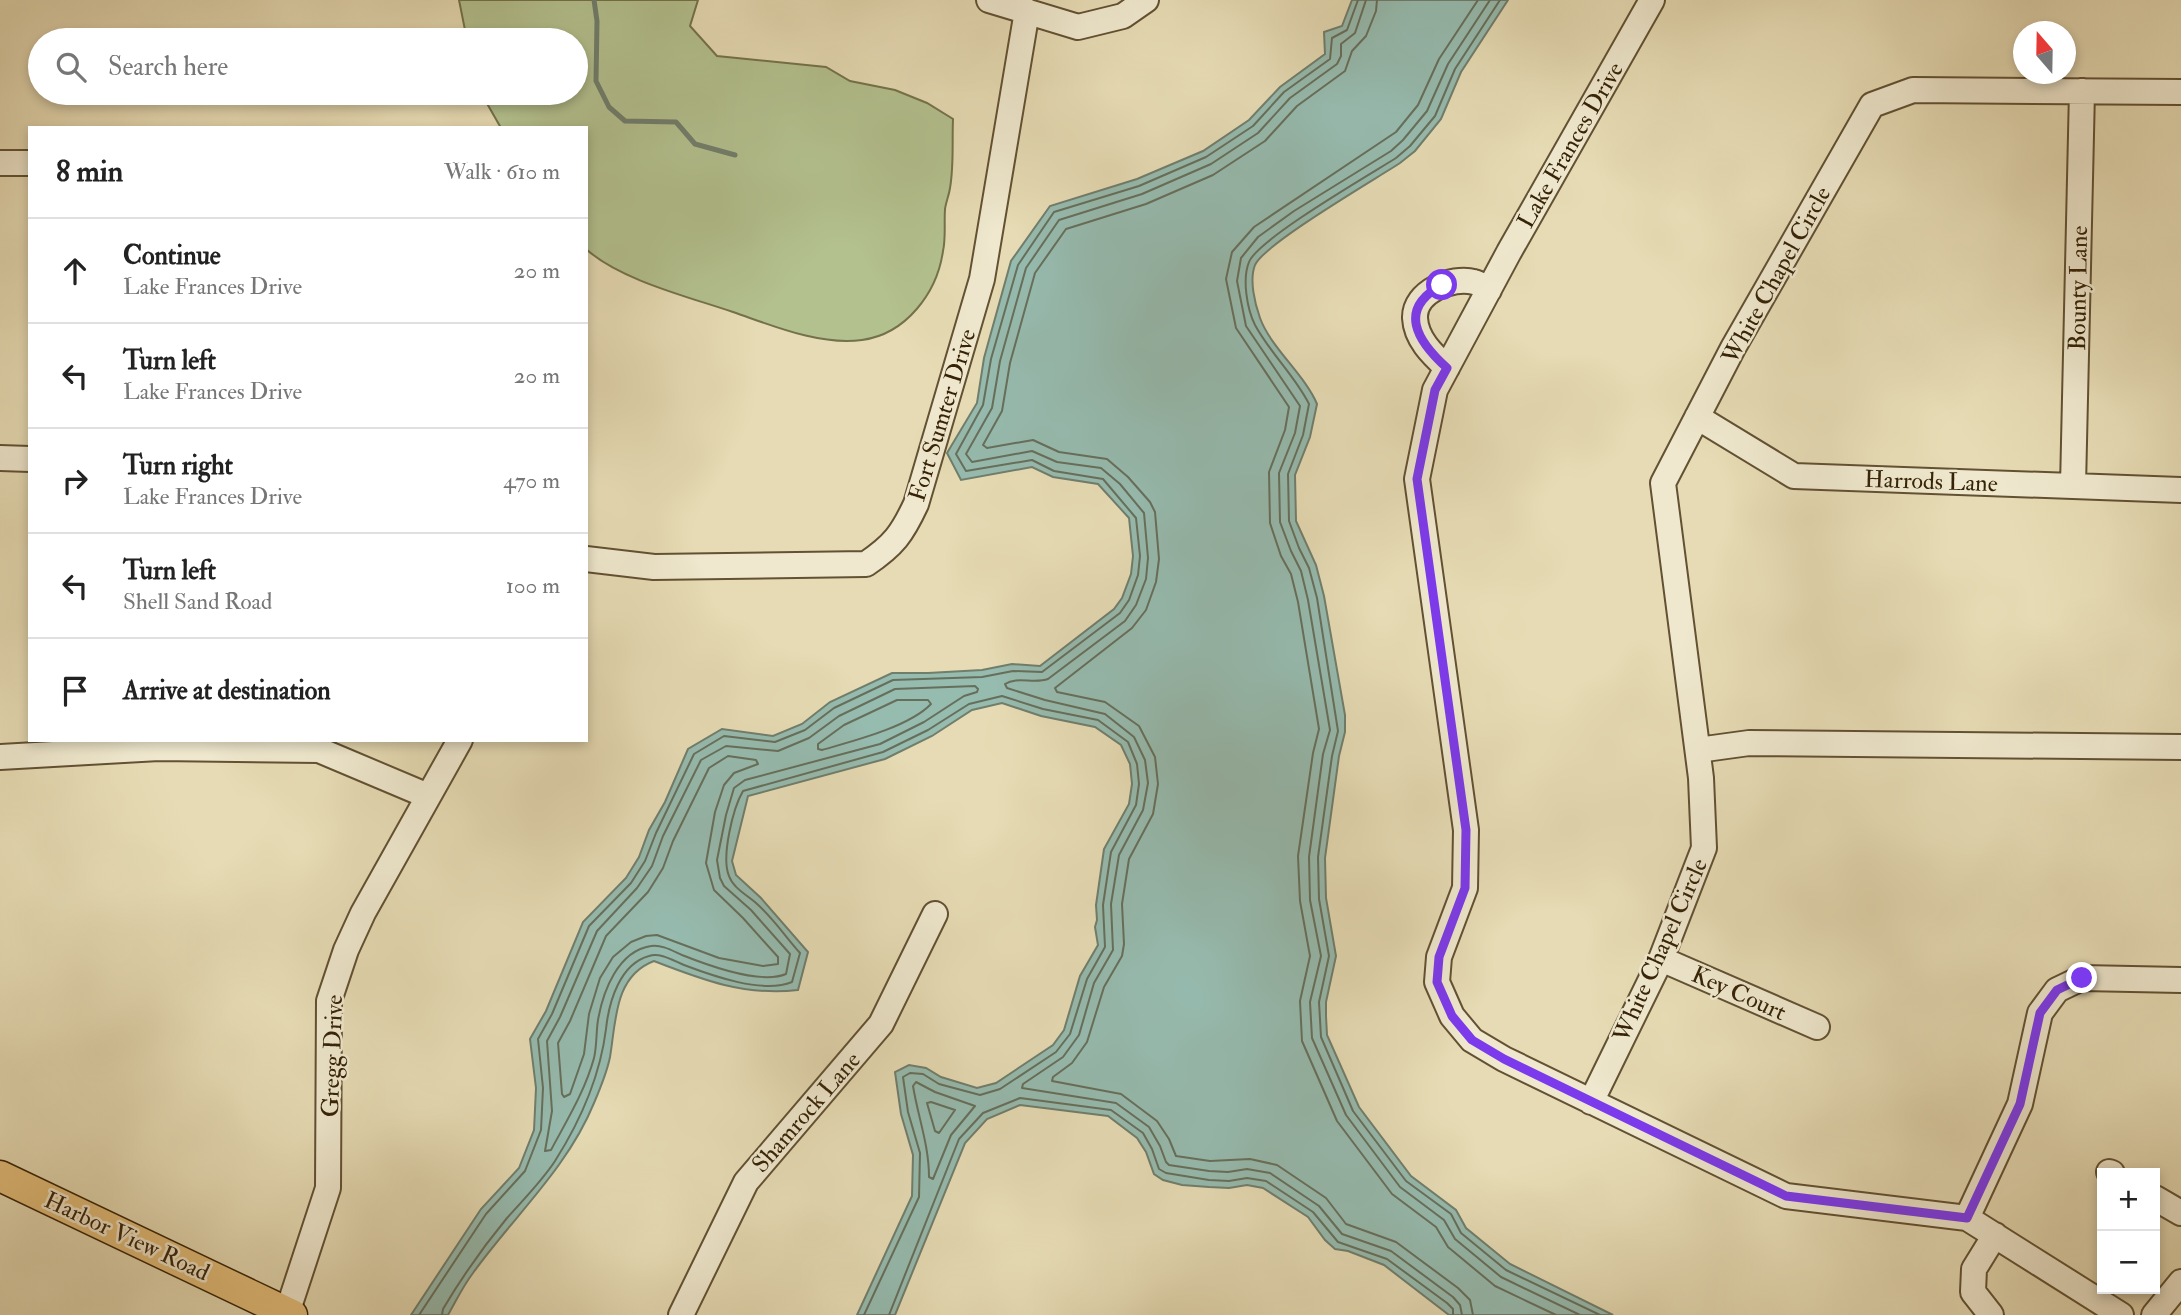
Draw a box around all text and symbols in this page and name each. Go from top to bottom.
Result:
north arrow [2013,21,2076,84]
search box [28,28,588,105]
icon: search [52,48,90,86]
text: Search here [108,51,228,83]
street label: Lake Frances Drive [1510,57,1631,234]
text: 8 min [56,153,123,190]
text: Walk · 610 m [444,157,560,186]
street label: White Chapel Circle [1714,181,1838,370]
street label: Bounty Lane [2062,225,2095,351]
text: Continue [123,240,221,272]
icon: ahead [56,252,94,290]
text: 20 m [514,256,560,285]
route start [1426,269,1457,300]
text: Lake Frances Drive [123,272,302,301]
street label: Fort Sumter Drive [902,325,983,505]
text: Turn left [123,345,216,377]
icon: left [56,357,94,395]
text: 20 m [514,361,560,390]
text: Lake Frances Drive [123,377,302,406]
text: Turn right [123,450,233,482]
icon: right [56,462,94,500]
street label: Harrods Lane [1864,464,1998,499]
text: 470 m [503,466,560,495]
text: Lake Frances Drive [123,482,302,511]
text: Turn left [123,555,216,587]
icon: left [56,567,94,605]
text: 100 m [506,571,560,600]
text: Shell Sand Road [123,587,272,616]
icon: arrive [56,672,94,710]
text: Arrive at destination [123,675,331,707]
street label: White Chapel Circle [1606,853,1715,1048]
street label: Key Court [1687,959,1791,1028]
route end [2066,962,2097,993]
street label: Gregg Drive [315,994,350,1118]
street label: Shamrock Lane [745,1045,868,1179]
map controls [2097,1168,2160,1294]
button: + [2097,1168,2160,1231]
street label: Harbor View Road [39,1185,215,1288]
button: − [2097,1231,2160,1294]

